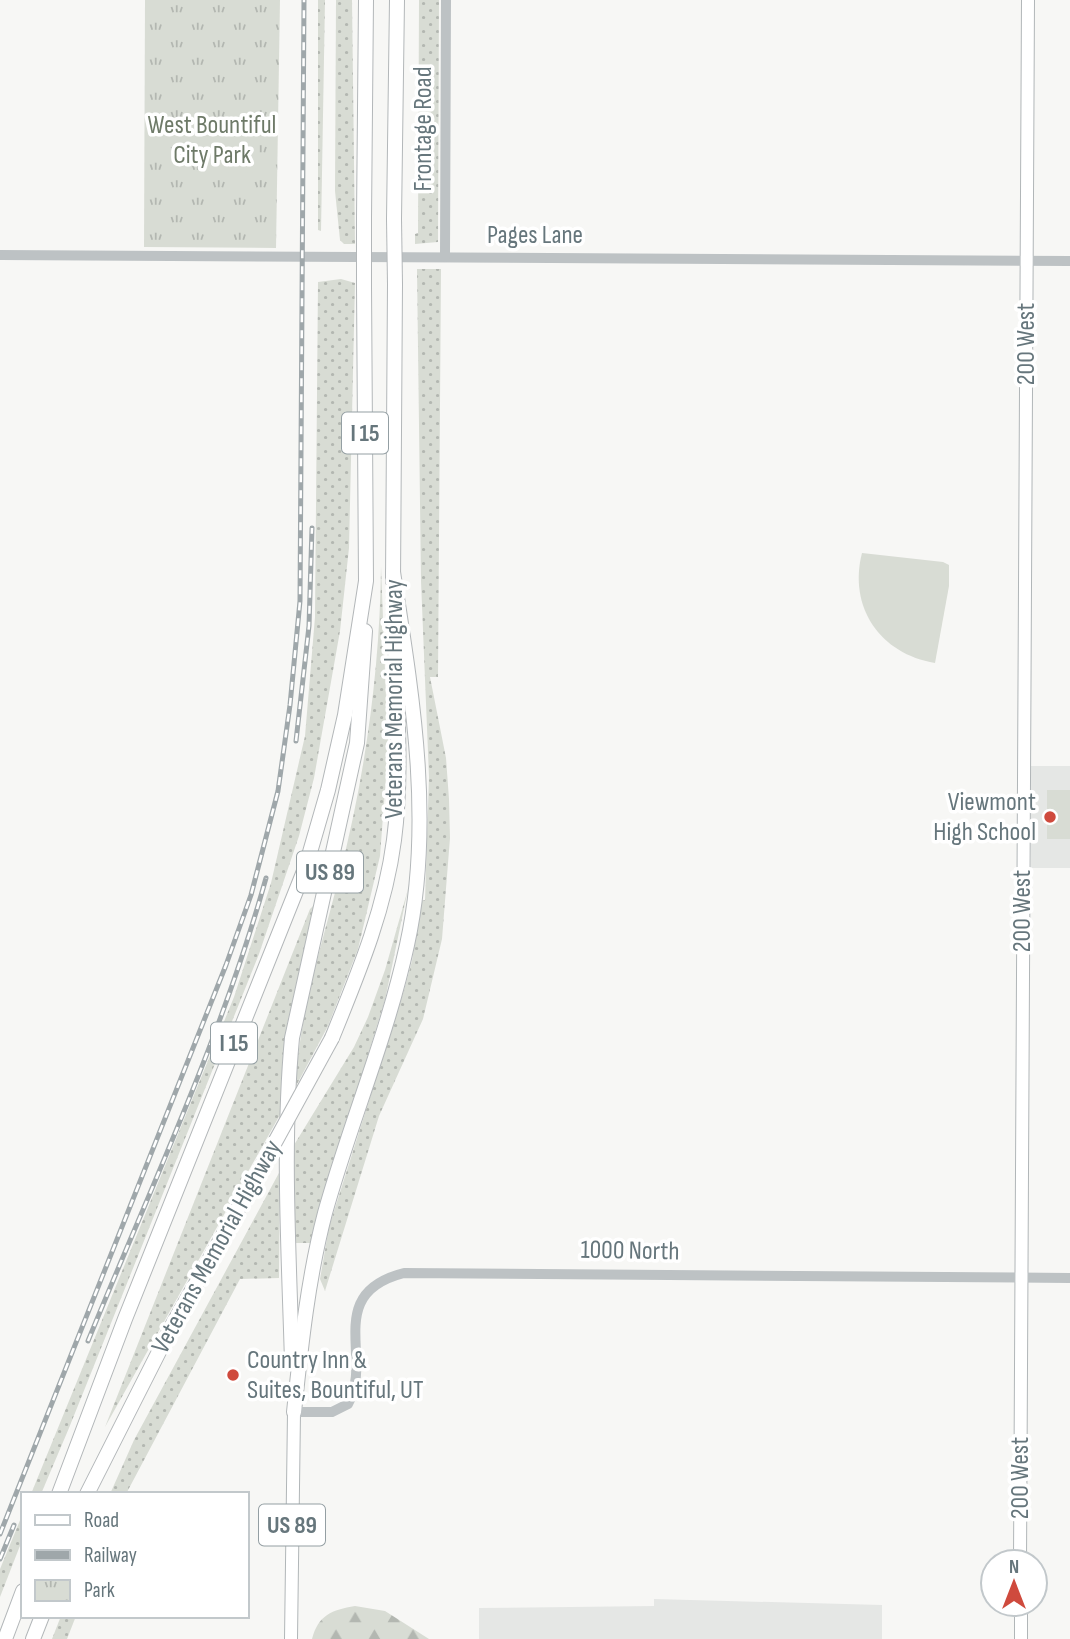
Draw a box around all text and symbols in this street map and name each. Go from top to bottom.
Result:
street label: Frontage Road [408,67,439,191]
park label: West Bountiful City Park [148,110,276,171]
street label: Pages Lane [487,220,583,251]
street label: 200 West [1011,303,1042,385]
road number: I 15 [342,412,388,453]
street label: Veterans Memorial Highway [379,579,410,819]
place label: Viewmont High School [933,787,1036,848]
marker: Viewmont High School [1042,809,1058,825]
road number: US 89 [297,852,363,892]
street label: 200 West [1007,870,1038,952]
road number: I 15 [211,1023,257,1064]
street label: Veterans Memorial Highway [145,1135,289,1359]
street label: 1000 North [580,1235,680,1267]
place label: Country Inn & Suites, Bountiful, UT [247,1345,424,1406]
marker: Country Inn & Suites, Bountiful, UT [225,1367,241,1383]
street label: 200 West [1005,1437,1036,1519]
legend [21,1492,248,1618]
road number: US 89 [259,1504,325,1546]
text: Road [84,1508,119,1533]
text: Railway [84,1543,137,1568]
north arrow [979,1548,1049,1618]
text: N [1009,1556,1019,1579]
text: Park [84,1578,115,1603]

